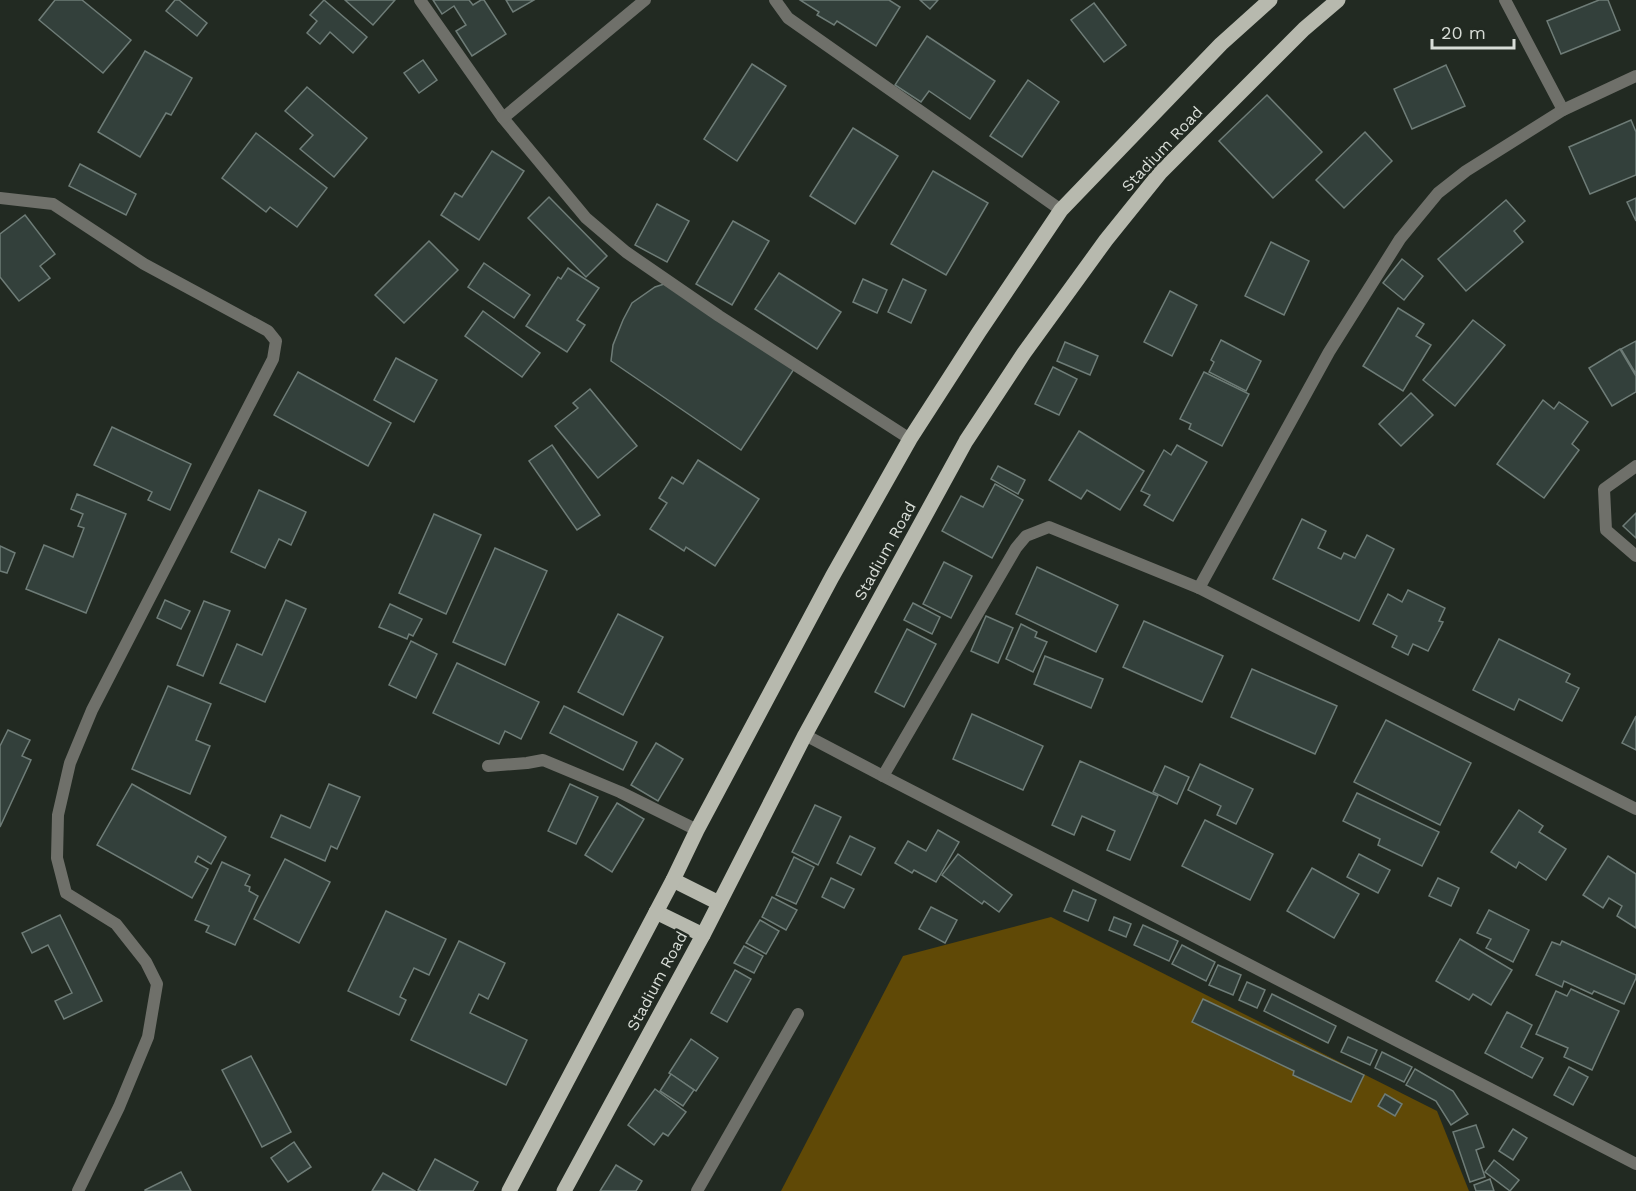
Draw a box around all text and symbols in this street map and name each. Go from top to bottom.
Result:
scale bar [1432,12,1514,50]
text: 20 m [1441,22,1486,43]
street label: Stadium Road [1118,102,1206,196]
street label: Stadium Road [850,498,920,604]
street label: Stadium Road [623,928,691,1034]

